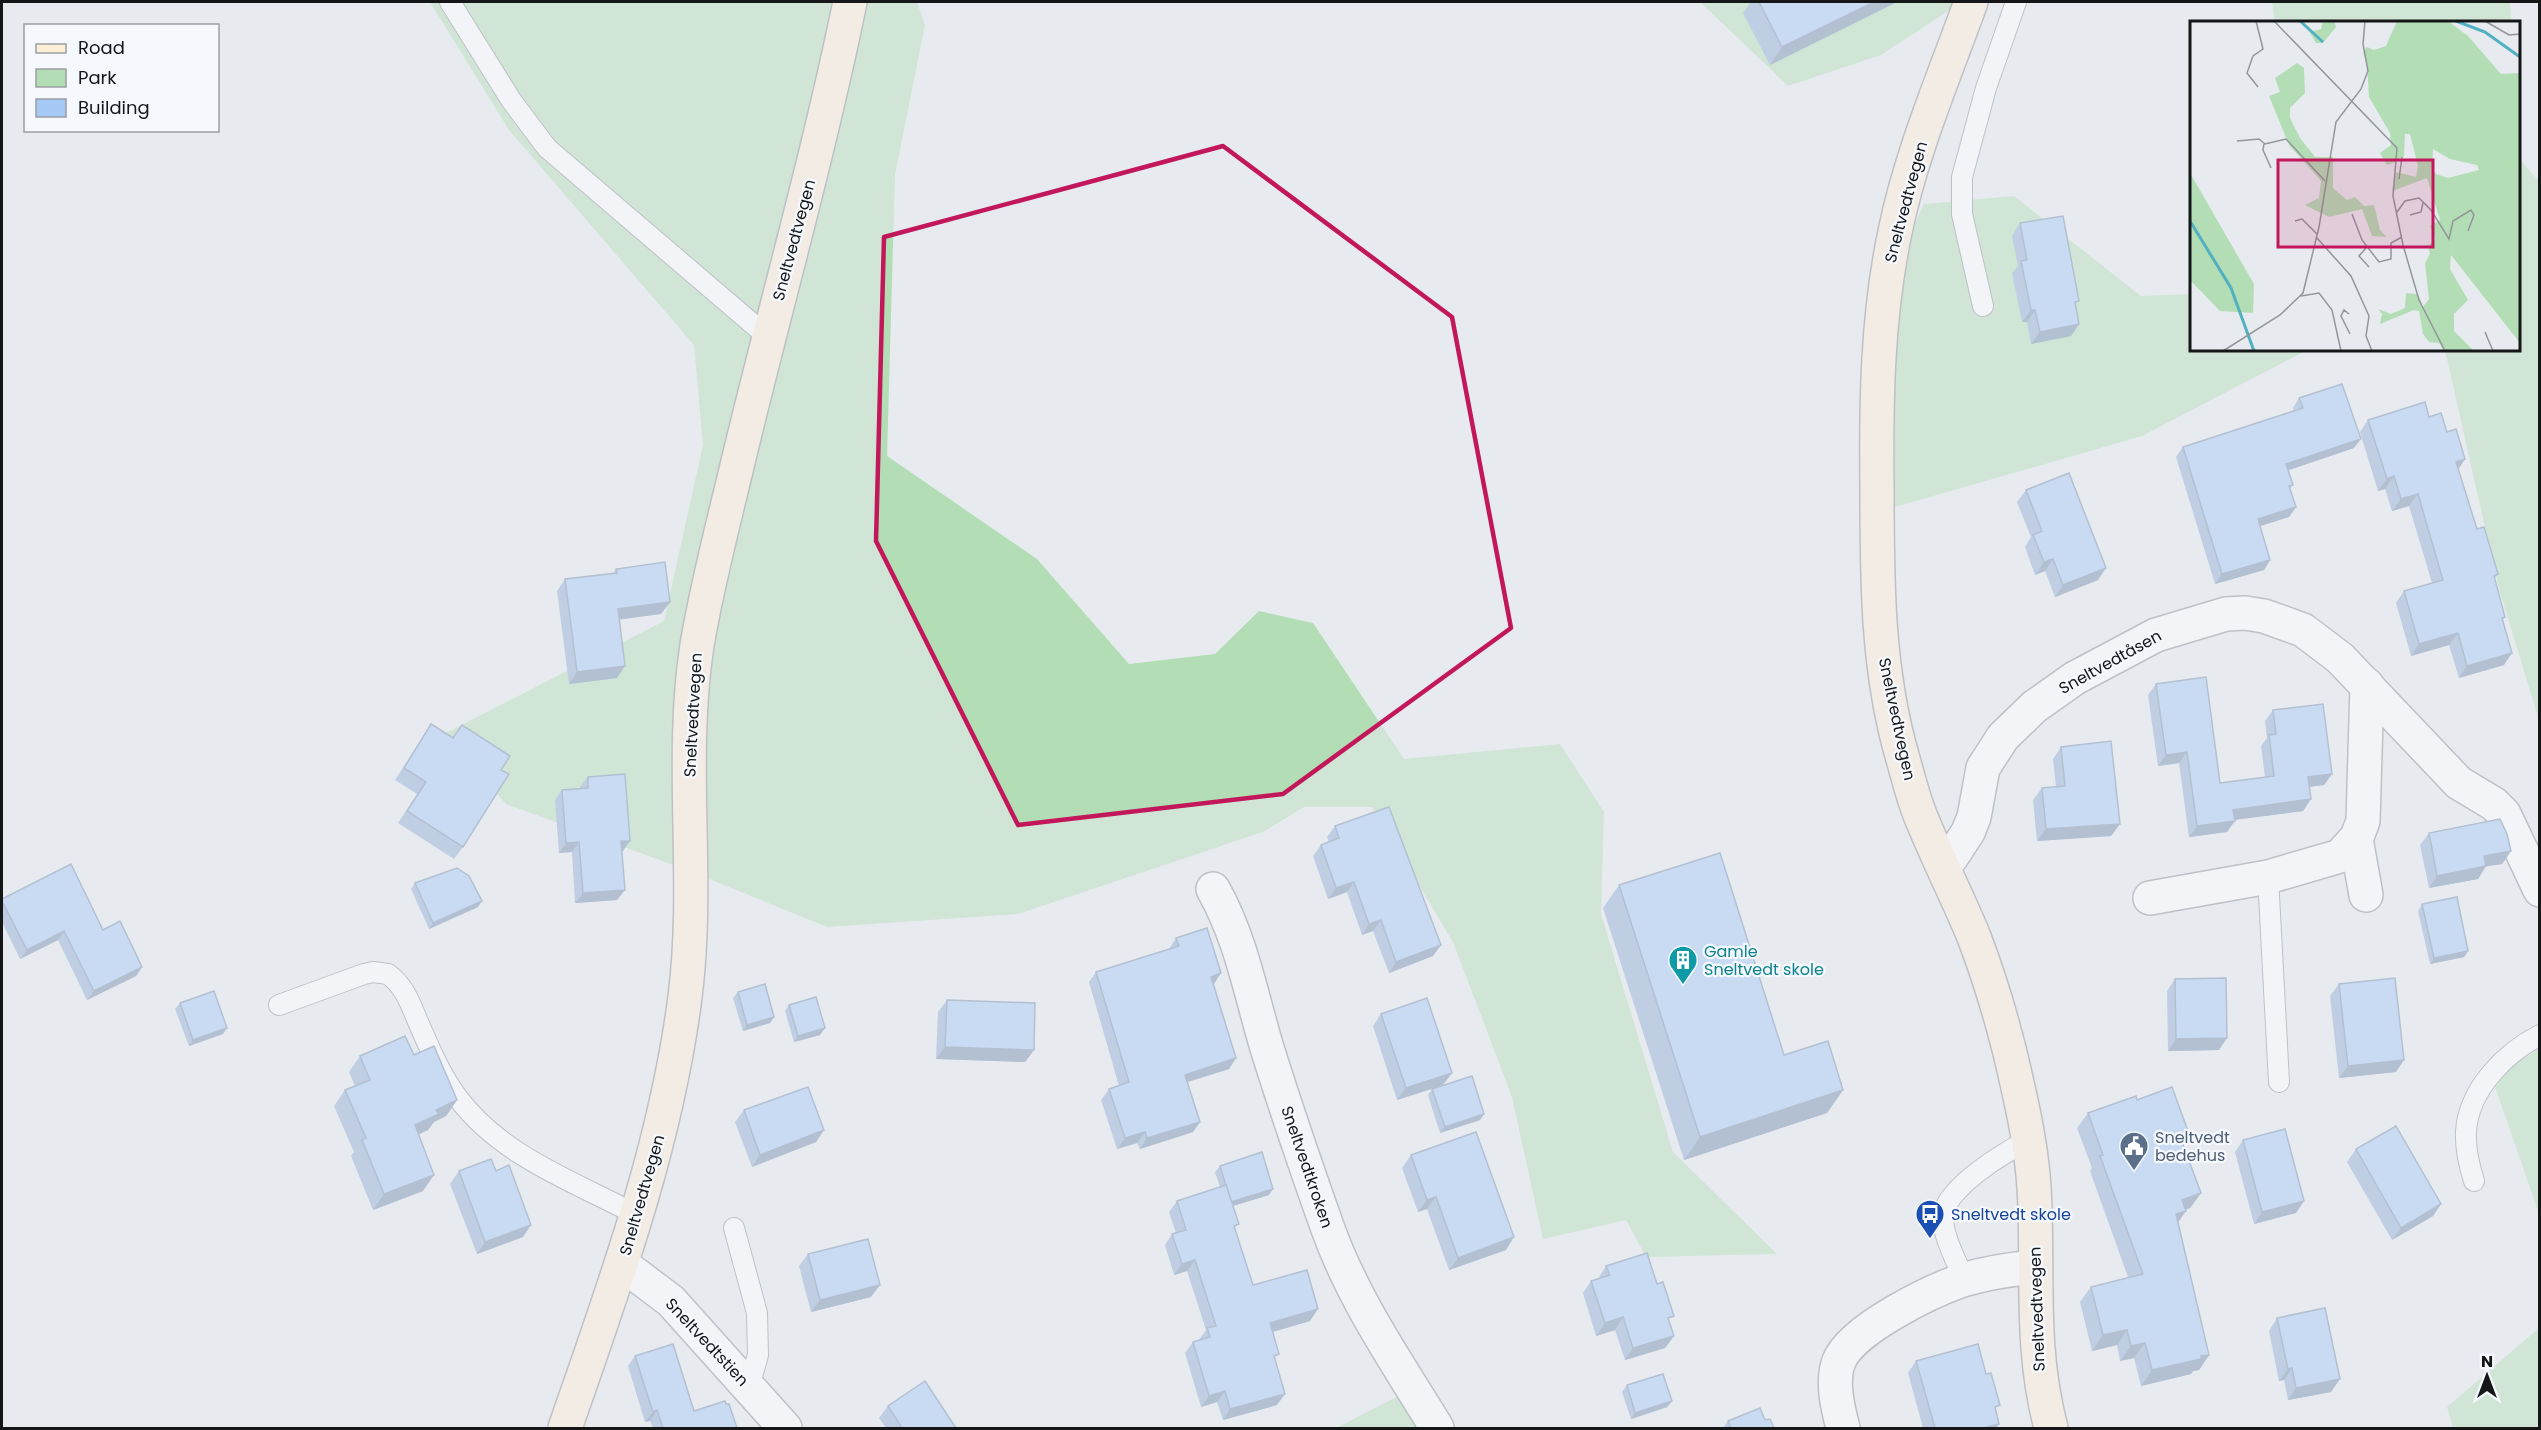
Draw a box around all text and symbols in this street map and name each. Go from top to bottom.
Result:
inset map [2190,21,2520,351]
legend [24,24,219,132]
text: Road [78,35,125,60]
text: Park [78,65,117,90]
text: Building [78,95,150,120]
street label: Sneltvedtvegen [1879,139,1933,265]
street label: Sneltvedtvegen [767,177,821,303]
street label: Sneltvedtåsen [2054,624,2166,700]
street label: Sneltvedtvegen [678,652,708,778]
street label: Sneltvedtvegen [1873,656,1921,782]
place label: Gamle Sneltvedt skole [1704,940,1824,981]
building icon: Gamle Sneltvedt skole [1667,944,1699,986]
street label: Sneltvedtkroken [1275,1103,1339,1231]
place label: Sneltvedt bedehus [2155,1126,2230,1167]
public building icon: Sneltvedt bedehus [2118,1130,2150,1172]
street label: Sneltvedtvegen [614,1132,670,1258]
bus stop icon: Sneltvedt skole [1914,1198,1946,1240]
place label: Sneltvedt skole [1951,1203,2071,1226]
street label: Sneltvedtvegen [2023,1246,2051,1372]
street label: Sneltvedtstien [660,1293,754,1391]
north arrow [2457,1346,2517,1406]
text: N [2481,1350,2493,1373]

